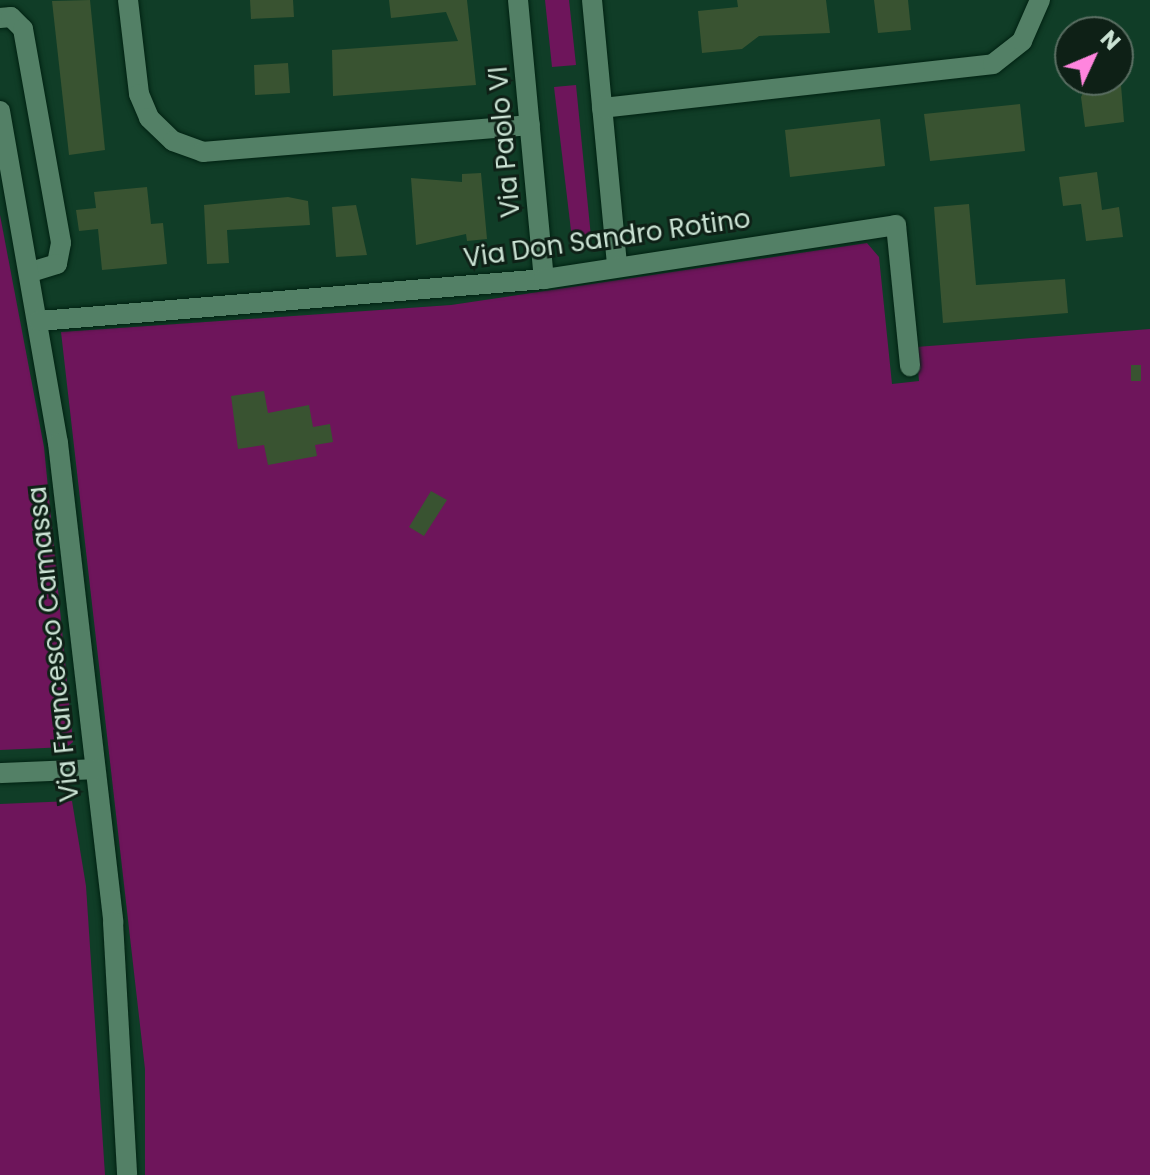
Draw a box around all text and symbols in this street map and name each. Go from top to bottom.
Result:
north arrow [1054,16,1134,96]
text: N [1093,24,1127,57]
street label: Via Paolo VI [483,65,527,219]
street label: Via Don Sandro Rotino [462,203,752,275]
street label: Via Francesco Camassa [22,485,86,803]

